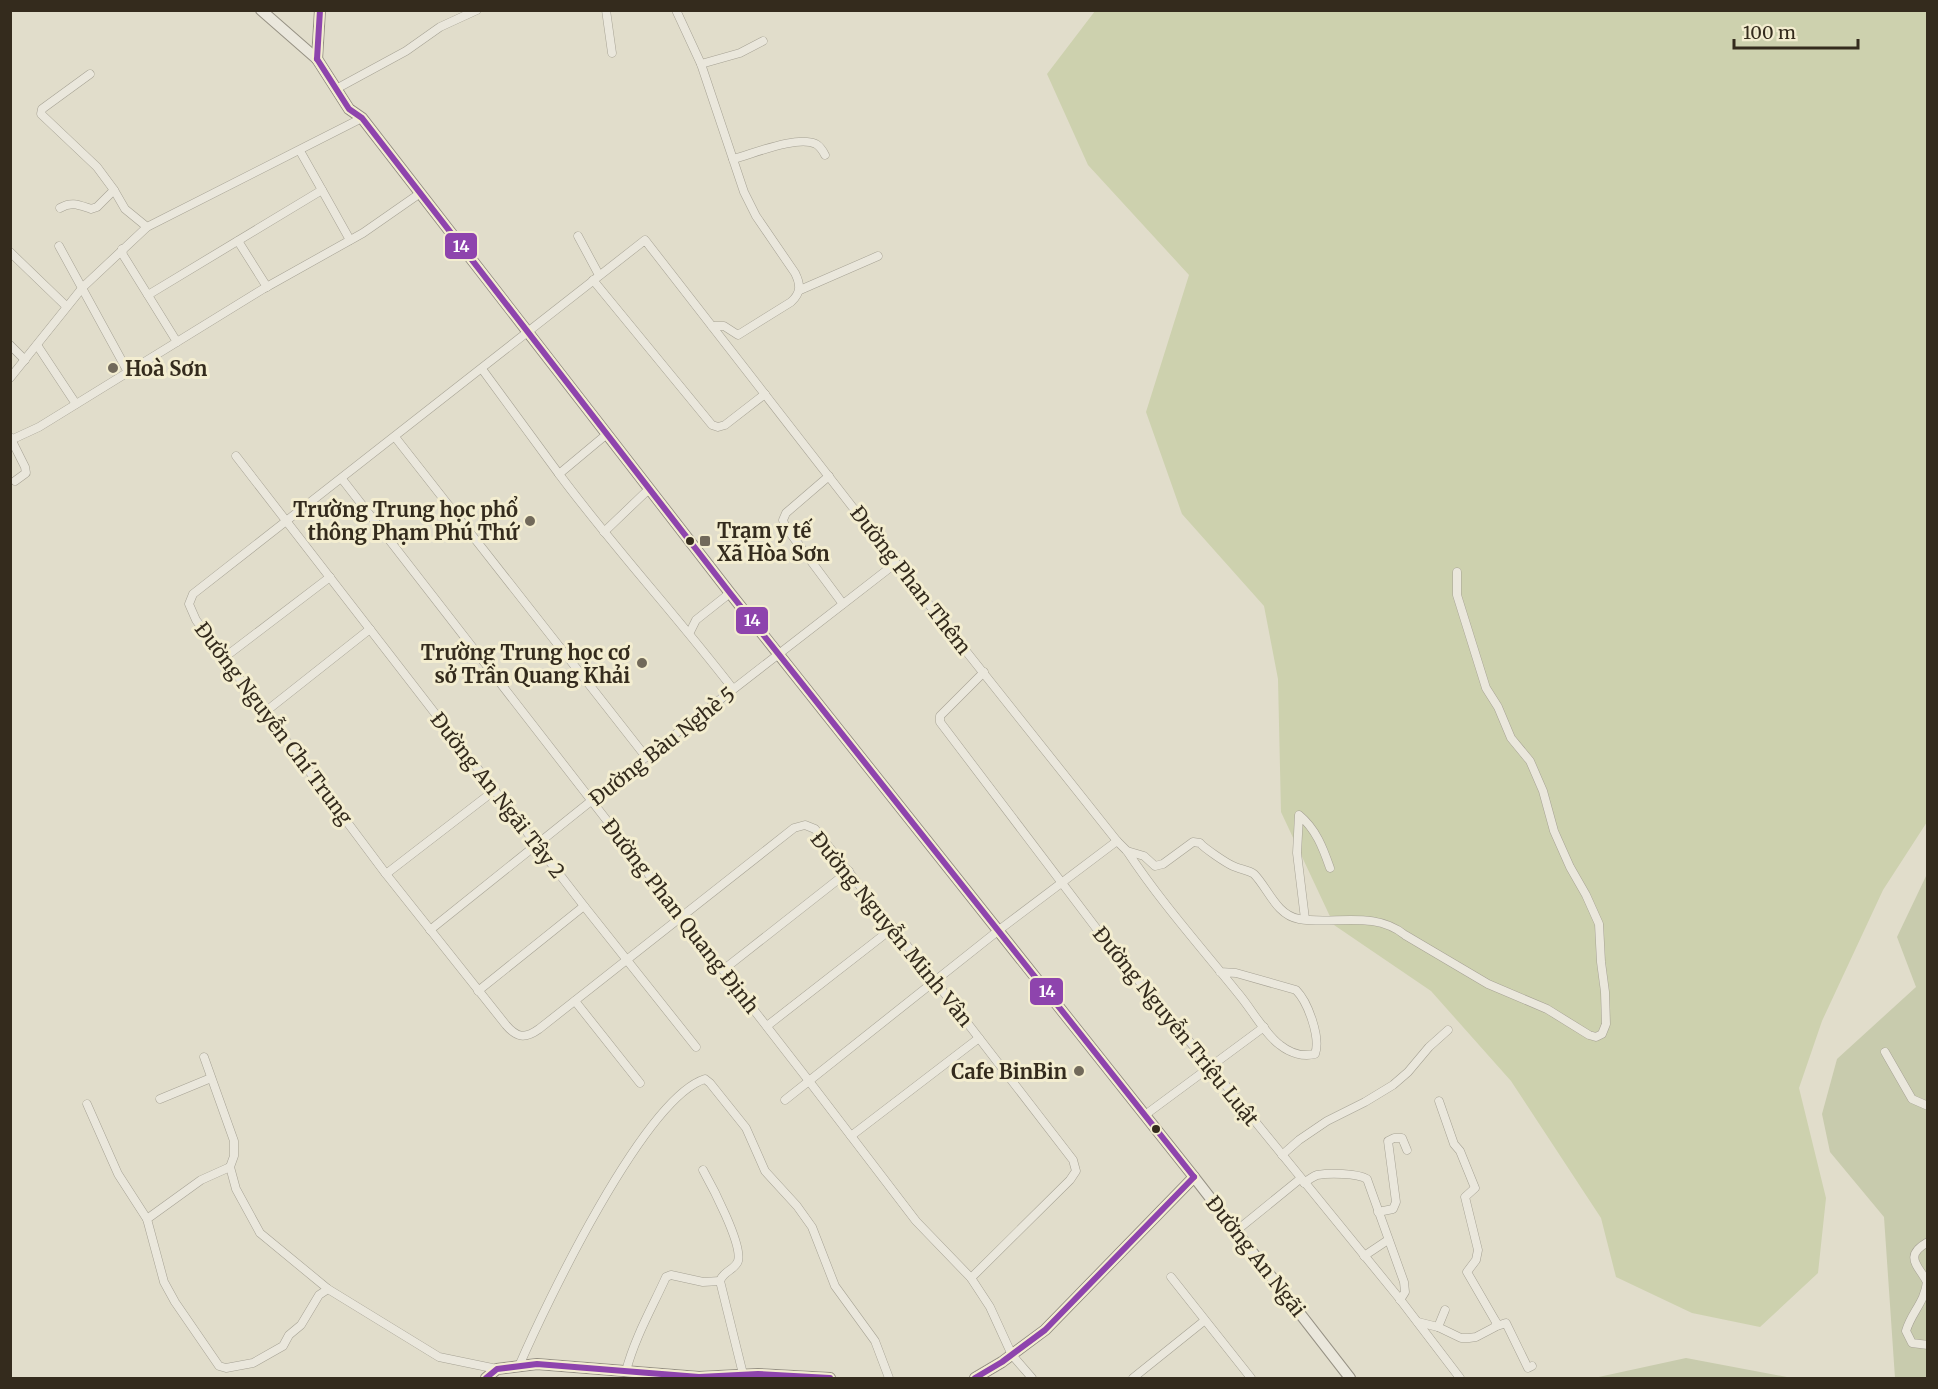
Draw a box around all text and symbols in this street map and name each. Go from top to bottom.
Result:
scale bar [1734,12,1858,50]
text: 100 m [1743,21,1796,44]
line badge: 14 [444,232,478,260]
text: 14 [453,236,469,256]
place label: Hoà Sơn [125,356,208,381]
marker: Hoà Sơn [106,361,120,375]
place label: Trường Trung học phổ thông Phạm Phú Thứ [293,495,520,545]
street label: Đường Phan Thêm [845,501,977,659]
marker: Trường Trung học phổ thông Phạm Phú Thứ [523,514,537,528]
place label: Trạm y tế Xã Hòa Sơn [717,517,830,566]
marker: Trạm y tế Xã Hòa Sơn [698,534,712,548]
unlabelled marker [684,535,696,547]
line badge: 14 [735,606,769,635]
text: 14 [744,610,760,630]
street label: Đường Nguyễn Chí Trung [190,616,359,829]
place label: Trường Trung học cơ sở Trần Quang Khải [421,640,630,688]
marker: Trường Trung học cơ sở Trần Quang Khải [635,656,649,670]
street label: Đường Bàu Nghè 5 [584,681,740,811]
street label: Đường An Ngãi Tây 2 [426,707,570,883]
street label: Đường Phan Quang Định [597,814,765,1018]
street label: Đường Nguyễn Minh Vân [806,826,979,1031]
street label: Đường Nguyễn Triệu Luật [1088,921,1265,1131]
line badge: 14 [1029,977,1064,1006]
text: 14 [1039,981,1055,1001]
place label: Cafe BinBin [951,1059,1067,1084]
marker: Cafe BinBin [1072,1064,1086,1078]
unlabelled marker [1150,1123,1162,1135]
street label: Đường An Ngãi [1201,1191,1311,1321]

